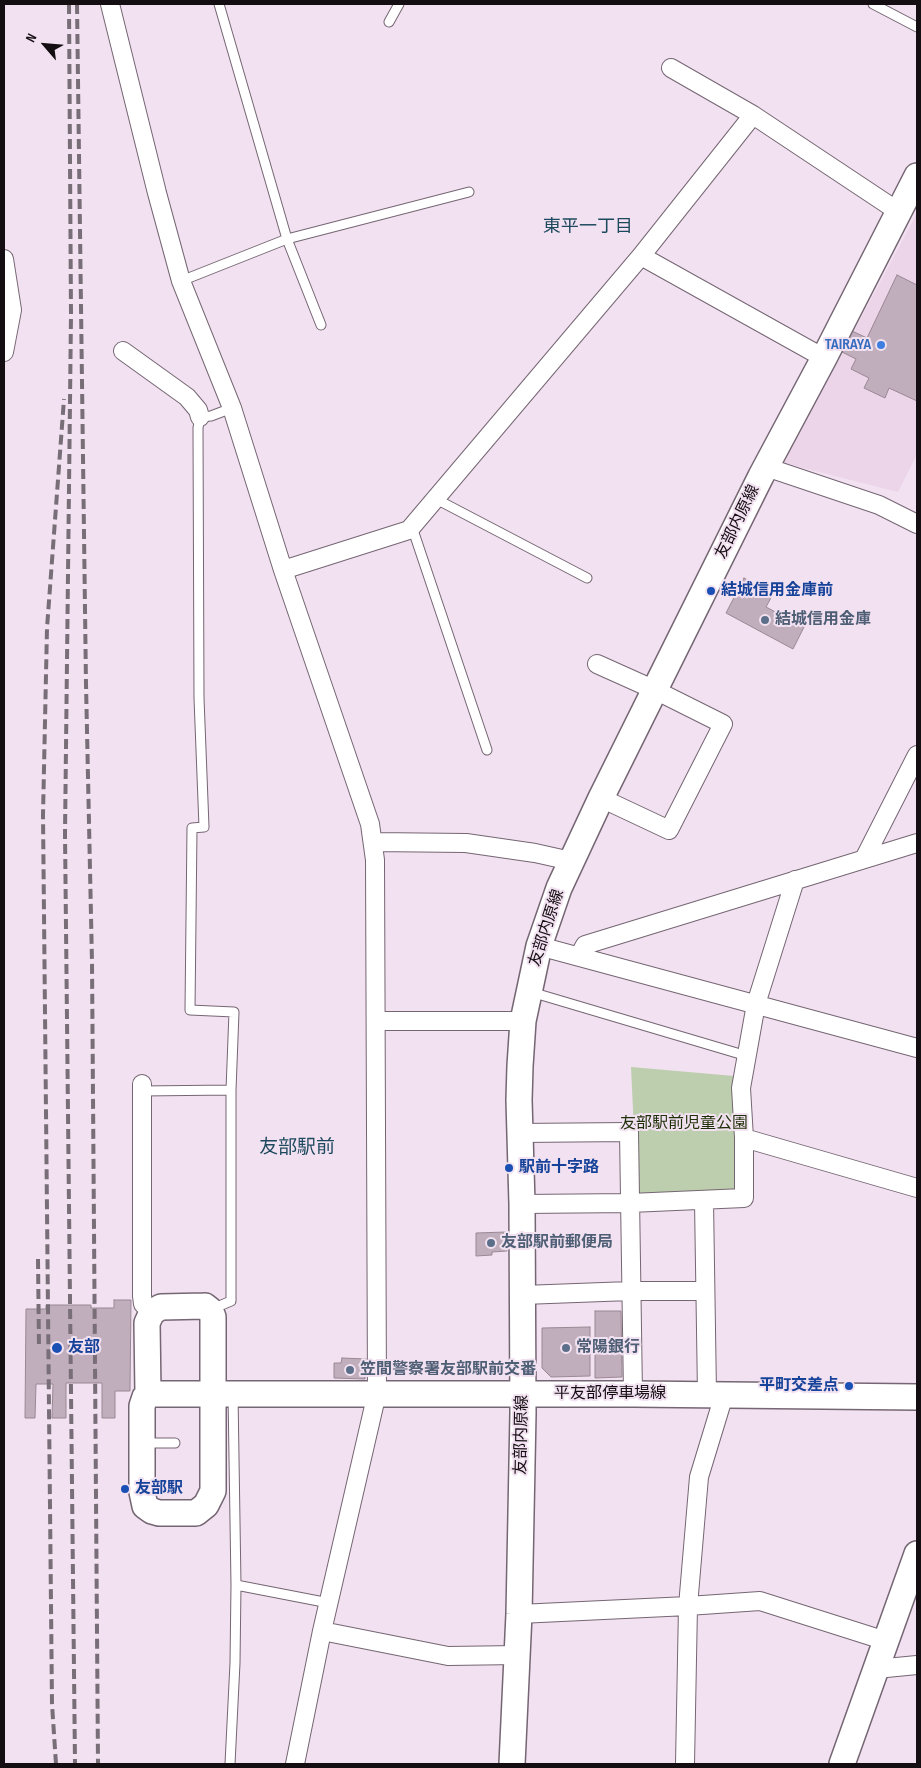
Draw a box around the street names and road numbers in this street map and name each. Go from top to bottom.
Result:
street label: 友部内原線 [712,482,764,562]
street label: 友部内原線 [526,887,568,969]
street label: 平友部停車場線 [554,1384,666,1404]
street label: 友部内原線 [512,1395,532,1475]

